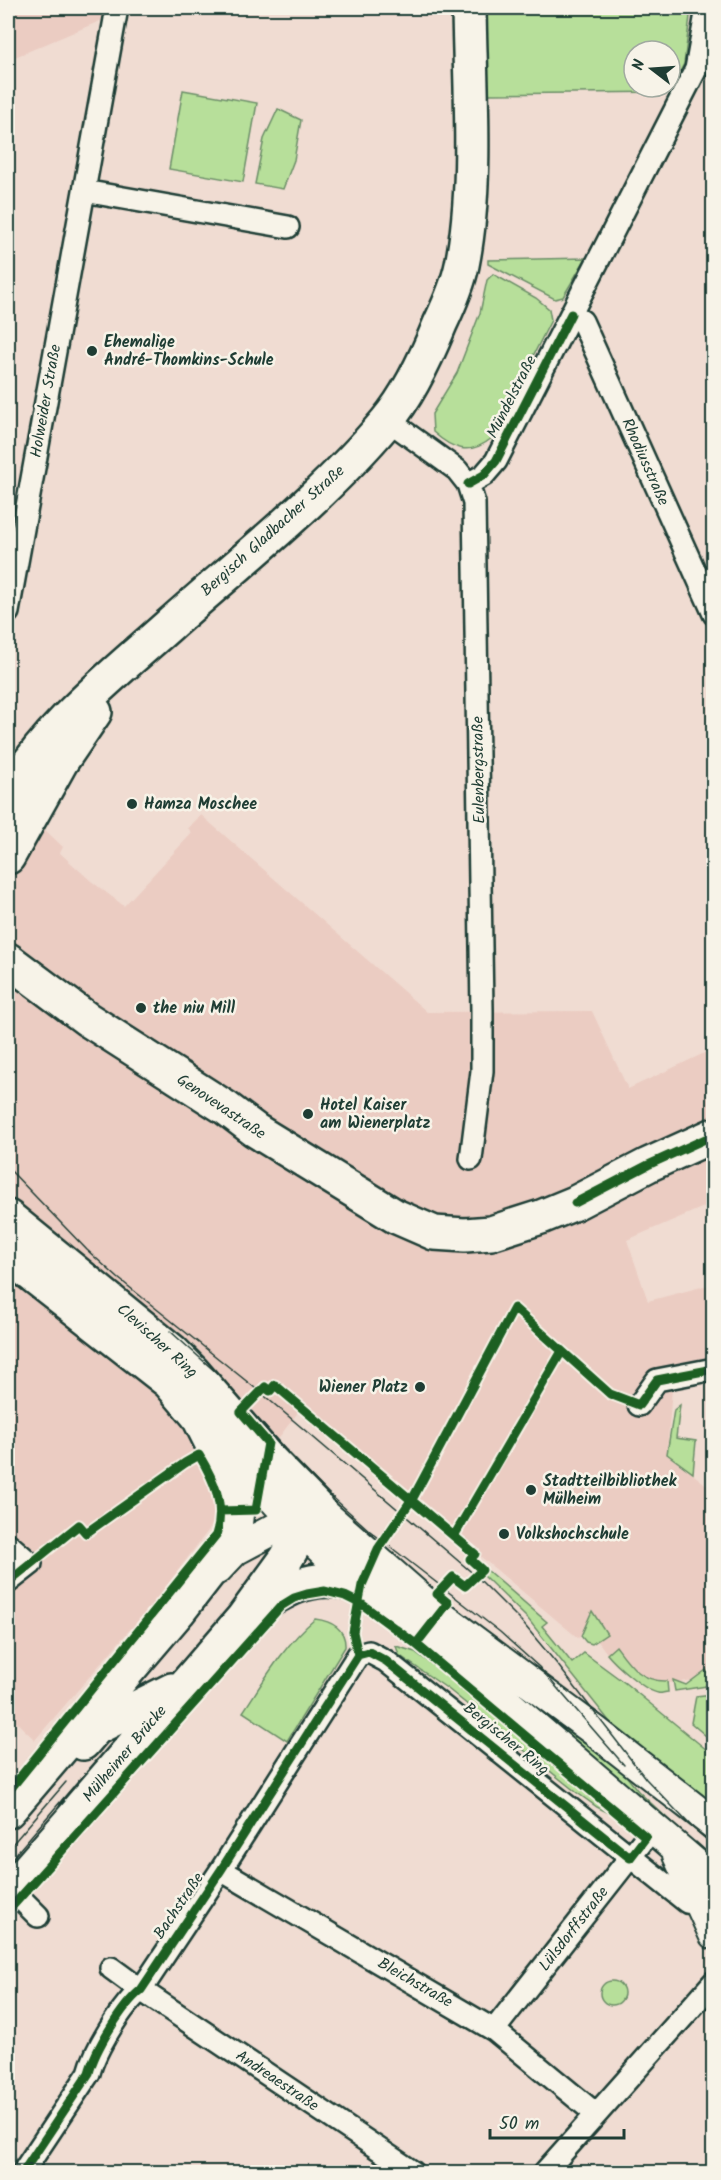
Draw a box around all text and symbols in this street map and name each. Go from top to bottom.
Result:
north arrow [622,39,682,99]
text: N [626,57,653,74]
place label: Ehemalige André-Thomkins-Schule [104,330,274,373]
street label: Holweider Straße [24,342,68,460]
marker: Ehemalige André-Thomkins-Schule [85,344,99,358]
street label: Mündelstraße [480,351,544,443]
street label: Rhodiusstraße [614,414,676,510]
street label: Bergisch Gladbacher Straße [195,459,351,603]
street label: Eulenbergstraße [466,716,492,824]
place label: Hamza Moschee [144,792,257,817]
marker: Hamza Moschee [125,797,139,811]
place label: the niu Mill [153,996,236,1021]
marker: the niu Mill [134,1001,148,1015]
street label: Genovevastraße [171,1068,271,1146]
place label: Hotel Kaiser am Wienerplatz [320,1093,431,1136]
marker: Hotel Kaiser am Wienerplatz [301,1107,315,1121]
street label: Clevischer Ring [111,1298,203,1384]
place label: Wiener Platz [319,1375,408,1400]
marker: Wiener Platz [413,1380,427,1394]
place label: Stadtteilbibliothek Mülheim [543,1469,678,1512]
marker: Stadtteilbibliothek Mülheim [524,1483,538,1497]
place label: Volkshochschule [516,1522,629,1547]
marker: Volkshochschule [497,1527,511,1541]
street label: Bergischer Ring [457,1696,555,1782]
street label: Mülheimer Brücke [77,1700,173,1808]
street label: Bachstraße [147,1868,211,1944]
street label: Lülsdorffstraße [533,1881,615,1977]
street label: Bleichstraße [373,1951,457,2015]
street label: Andreaestraße [230,2044,324,2118]
scale bar [490,2102,624,2140]
text: 50 m [499,2110,539,2139]

